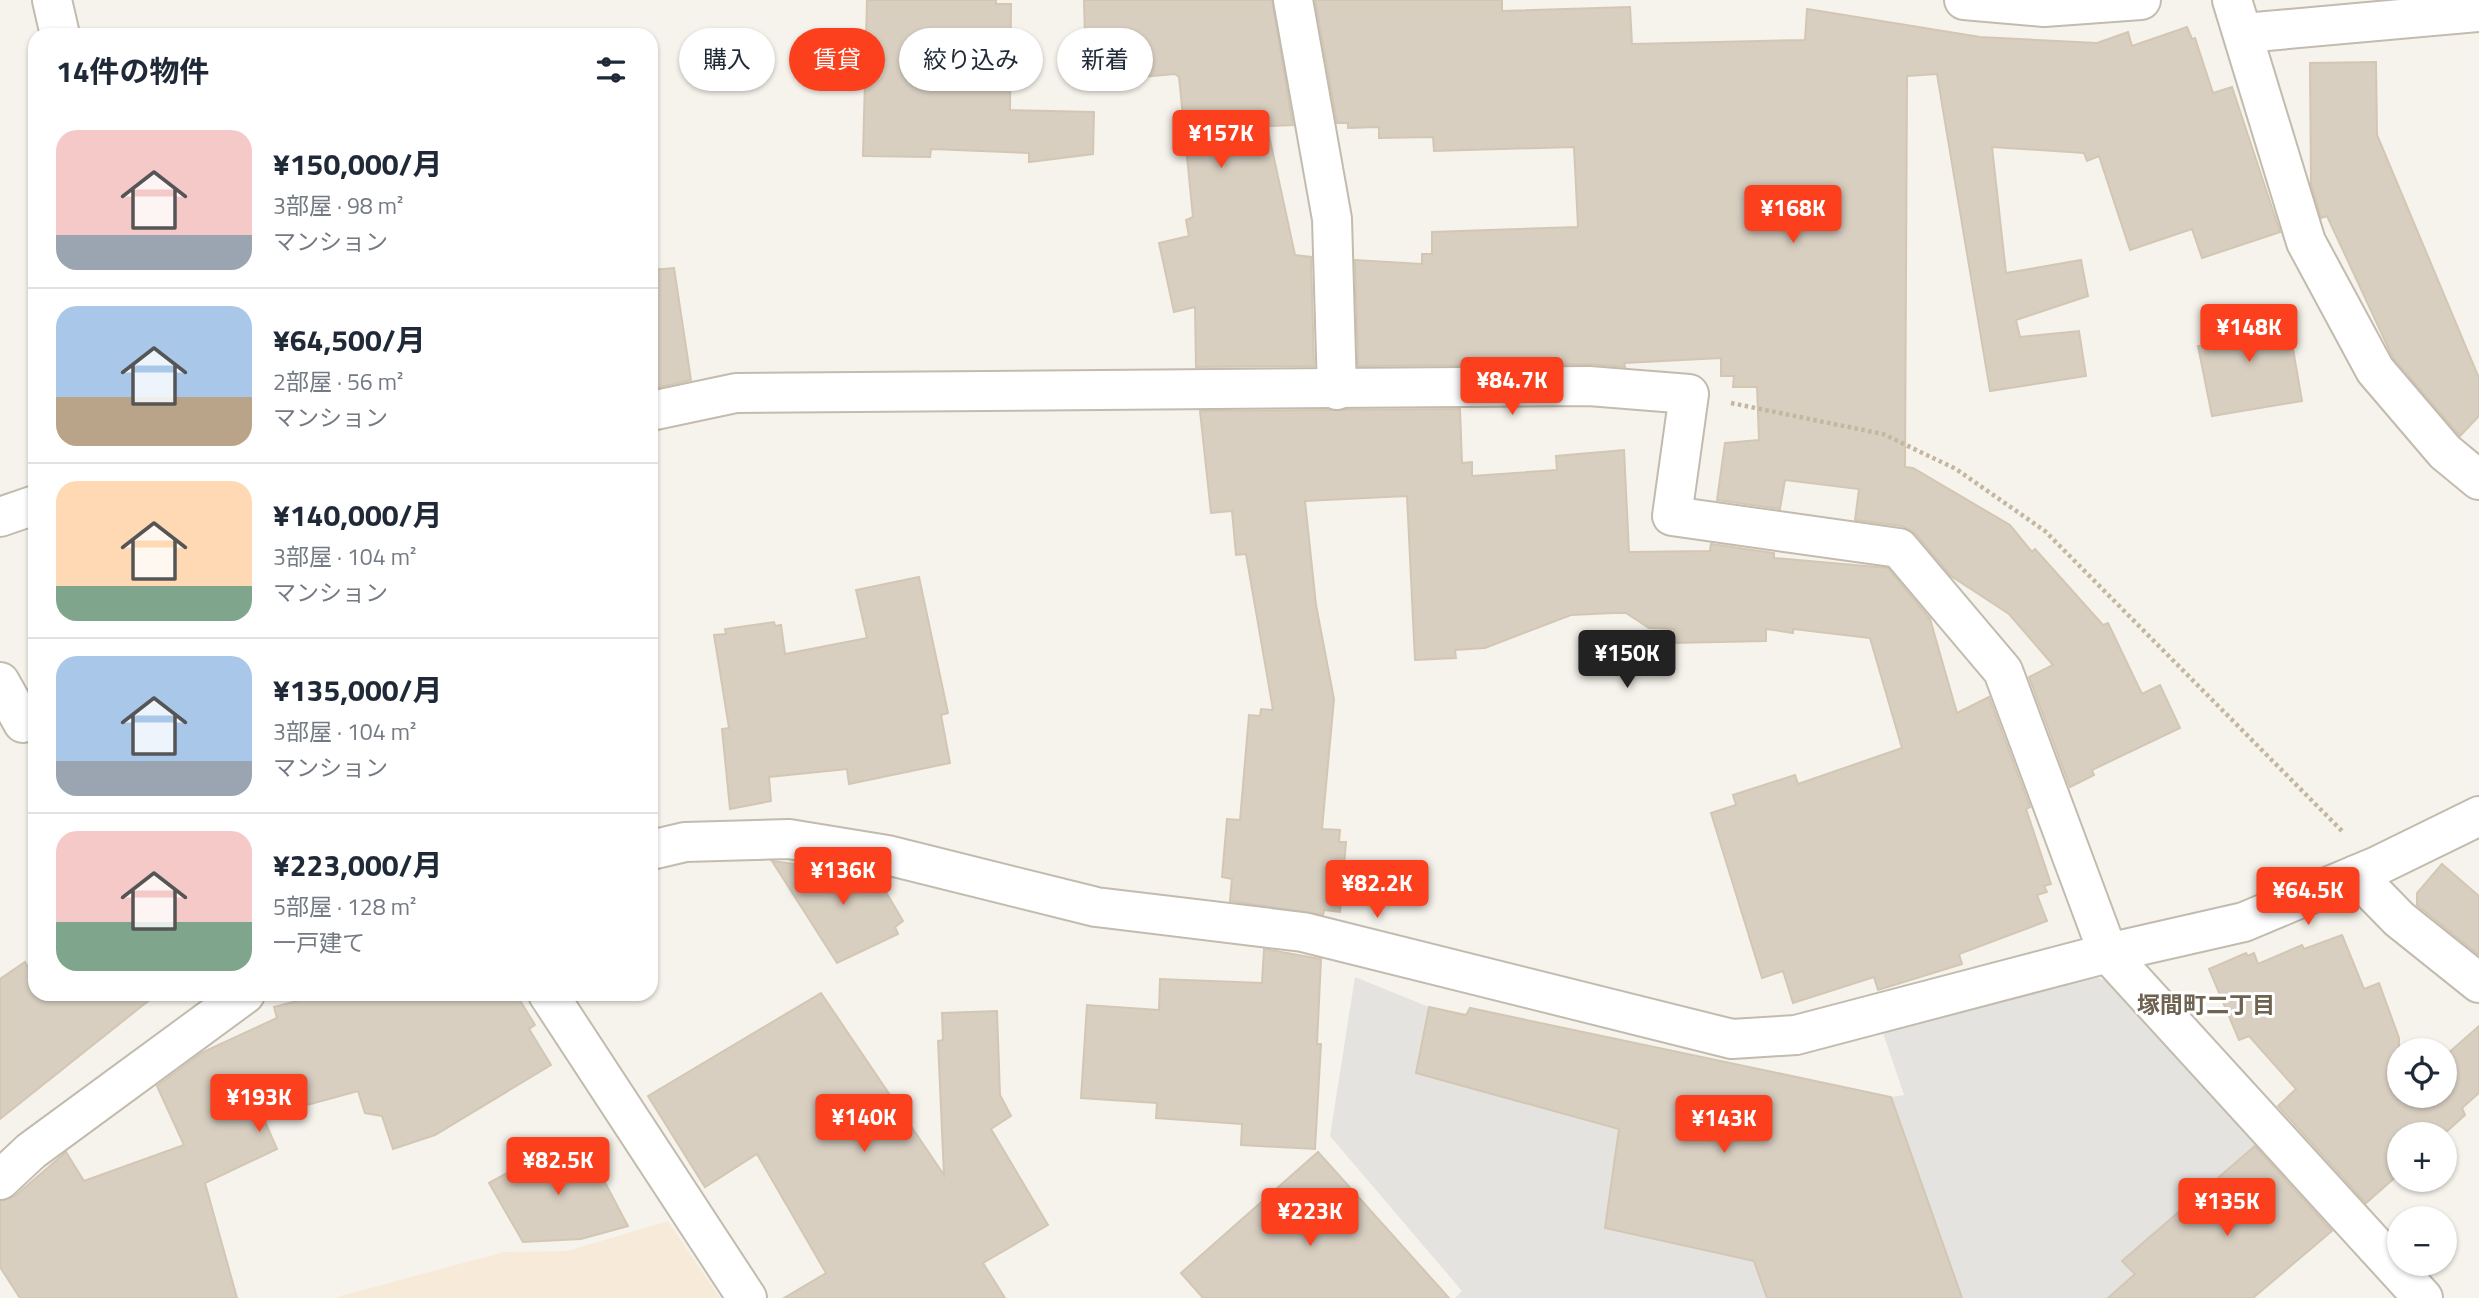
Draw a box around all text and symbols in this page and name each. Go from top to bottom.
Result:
chip: 購入 [679,28,775,91]
chip: 賃貸 [789,28,885,91]
chip: 絞り込み [899,28,1043,91]
chip: 新着 [1057,28,1153,91]
text: 14件の物件 [56,48,210,94]
icon: filters [592,51,630,89]
pin: ¥157K [1172,110,1270,170]
text: ¥157K [1188,115,1254,150]
text: ¥150,000/月 [273,141,442,187]
icon: home [112,158,196,242]
pin: ¥168K [1744,186,1842,245]
text: 3部屋 · 98 m² [273,188,403,223]
text: ¥168K [1760,190,1826,225]
text: マンション [273,224,388,259]
pin: ¥148K [2200,304,2298,364]
text: ¥148K [2216,309,2282,344]
text: ¥64,500/月 [273,317,426,363]
icon: home [112,334,196,418]
pin: ¥84.7K [1455,358,1569,417]
text: ¥84.7K [1476,362,1548,397]
text: 2部屋 · 56 m² [273,364,403,399]
text: マンション [273,400,388,435]
text: ¥140,000/月 [273,492,442,538]
icon: home [112,509,196,593]
text: 3部屋 · 104 m² [273,539,416,574]
text: マンション [273,575,388,610]
pin: ¥150K [1578,630,1676,690]
text: ¥150K [1594,635,1660,670]
text: ¥135,000/月 [273,667,442,713]
icon: home [112,684,196,768]
text: 3部屋 · 104 m² [273,714,416,749]
text: マンション [273,750,388,785]
text: ¥223,000/月 [273,842,442,888]
pin: ¥136K [794,848,892,907]
text: ¥136K [810,852,876,887]
icon: home [112,859,196,943]
pin: ¥82.2K [1320,860,1434,920]
text: ¥82.2K [1341,865,1413,900]
pin: ¥64.5K [2251,867,2365,927]
text: ¥64.5K [2272,872,2344,907]
text: 5部屋 · 128 m² [273,889,416,924]
text: 一戸建て [273,925,365,960]
district label: 塚間町二丁目 [2137,987,2275,1022]
map controls [2387,1038,2457,1276]
button: locate [2387,1038,2457,1108]
pin: ¥193K [210,1074,308,1134]
text: ¥193K [226,1079,292,1114]
pin: ¥140K [815,1094,913,1154]
pin: ¥143K [1675,1096,1773,1155]
text: ¥140K [831,1099,897,1134]
text: ¥143K [1691,1100,1757,1135]
button: + [2387,1122,2457,1192]
pin: ¥82.5K [501,1138,615,1197]
text: ¥82.5K [522,1142,594,1177]
pin: ¥135K [2178,1178,2276,1238]
text: ¥135K [2194,1183,2260,1218]
pin: ¥223K [1261,1188,1359,1248]
text: ¥223K [1277,1193,1343,1228]
button: − [2387,1206,2457,1276]

